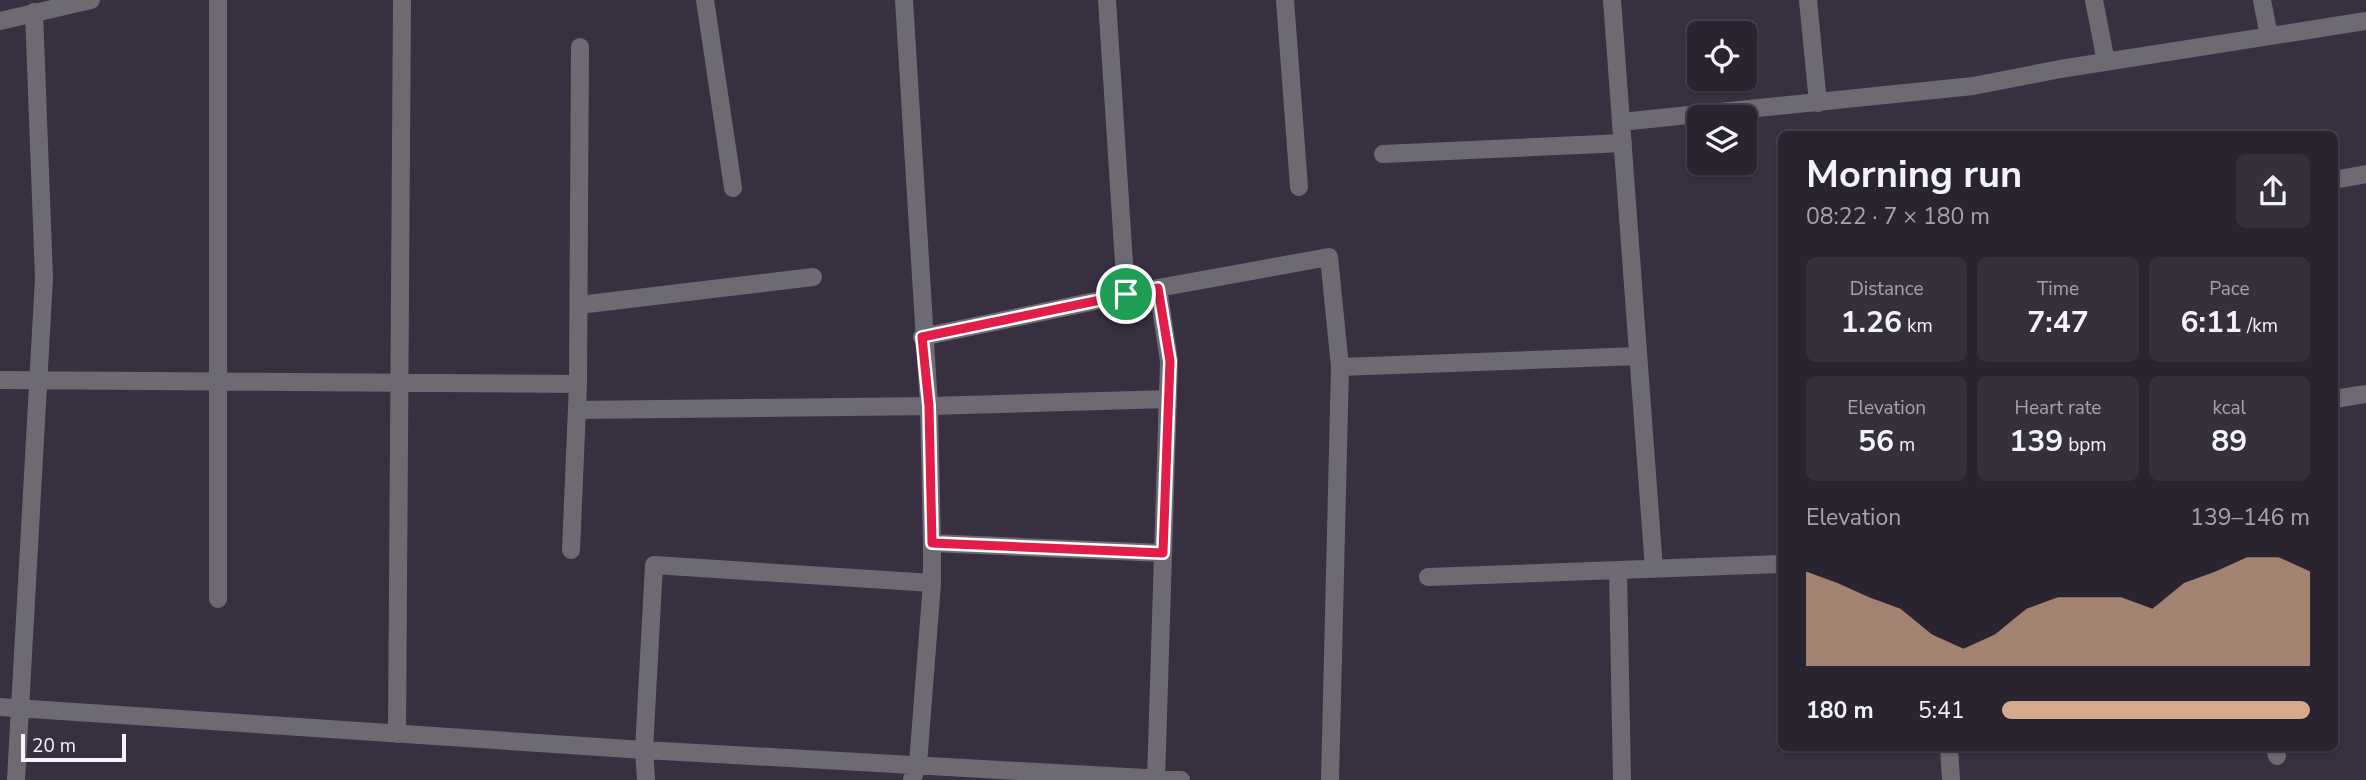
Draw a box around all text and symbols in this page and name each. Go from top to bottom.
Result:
map controls [1687,21,1757,175]
button: locate [1687,21,1757,91]
button: layers [1687,105,1757,175]
text: Morning run [1806,149,2022,200]
button: share [2236,154,2310,228]
text: 08:22 · 7 × 180 m [1806,201,1990,232]
pin [1096,264,1156,324]
icon: arrive [1107,275,1145,313]
text: Distance [1850,276,1924,302]
text: Time [2037,276,2079,302]
text: Pace [2209,276,2250,302]
text: 1.26 [1841,302,1902,343]
text: 7:47 [2027,302,2089,343]
text: 6:11 [2181,302,2242,343]
text: km [1902,313,1933,339]
text: /km [2242,313,2278,339]
text: Elevation [1847,395,1926,421]
text: Heart rate [2015,395,2101,421]
text: kcal [2212,395,2246,421]
text: 56 [1858,421,1894,462]
text: 139 [2009,421,2063,462]
text: 89 [2211,421,2247,462]
text: m [1894,432,1915,458]
text: bpm [2063,432,2107,458]
text: Elevation [1806,502,1901,533]
text: 139–146 m [2190,502,2310,533]
text: 180 m [1806,695,1874,726]
text: 5:41 [1918,695,1965,726]
scale bar [21,731,126,763]
text: 20 m [32,733,76,759]

